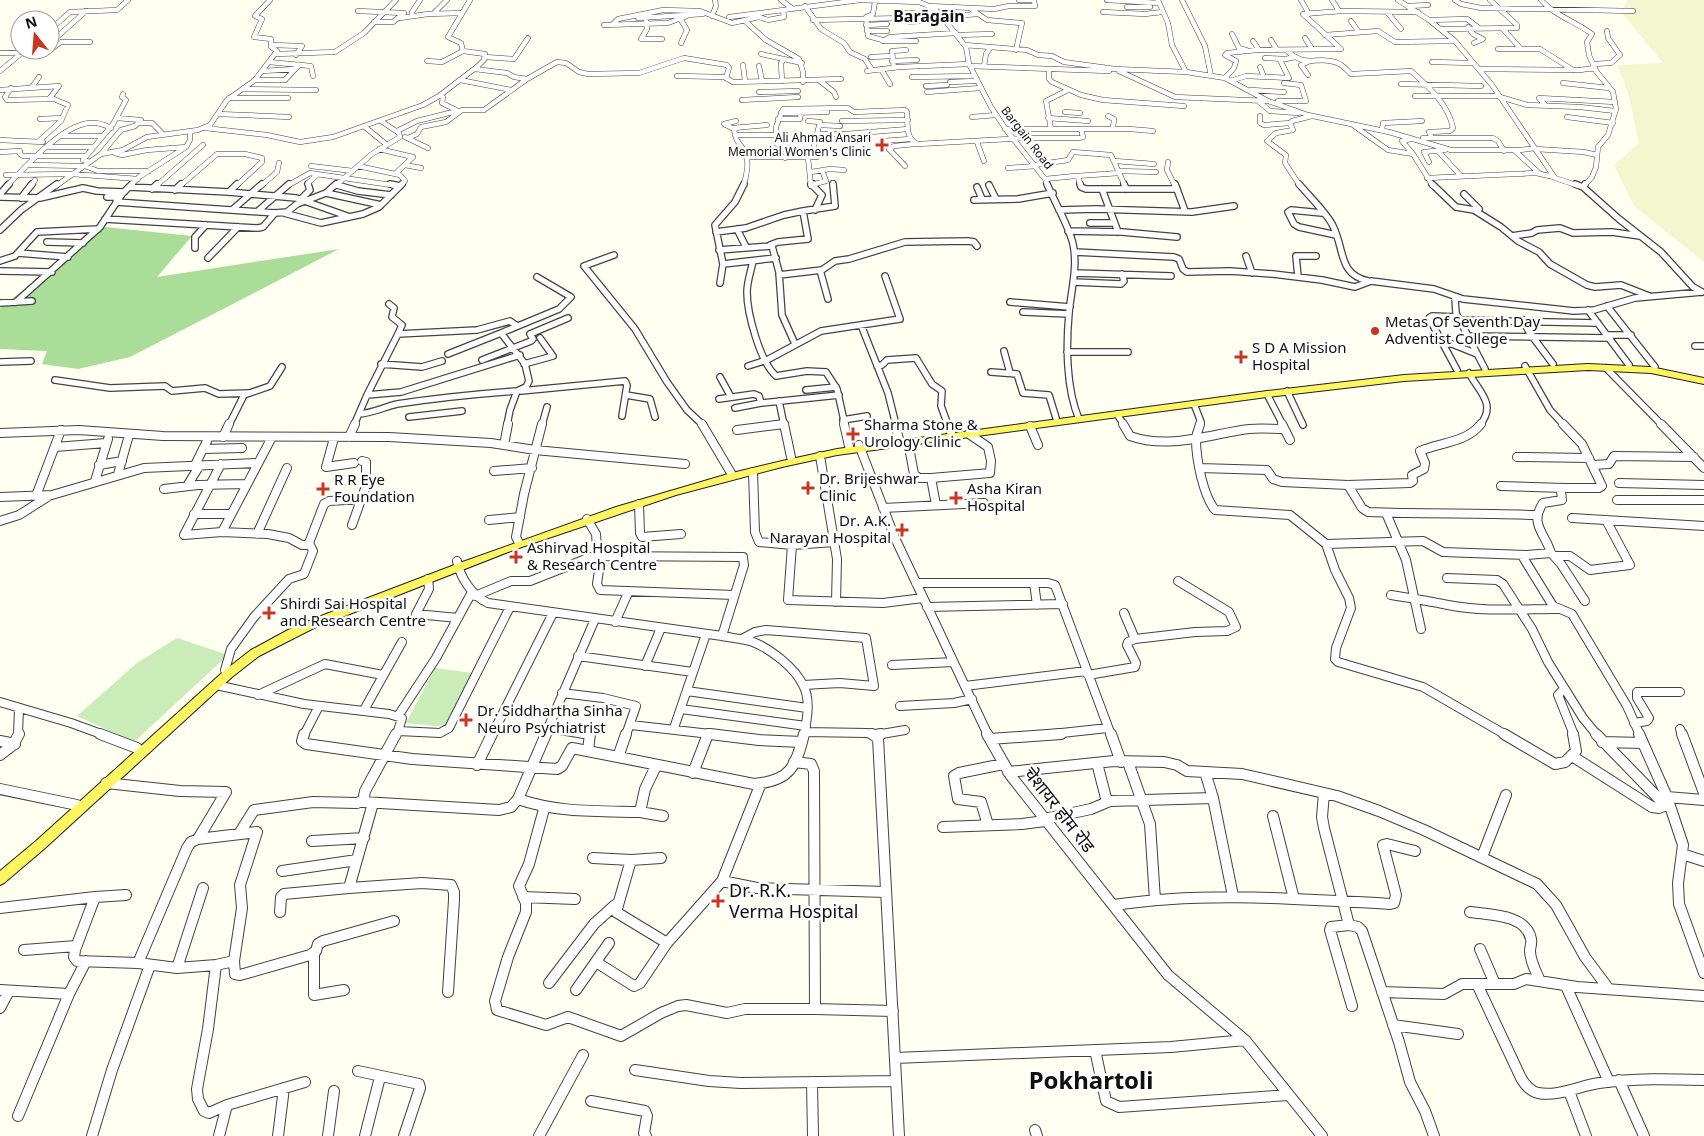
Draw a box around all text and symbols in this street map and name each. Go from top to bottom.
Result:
district label: Barāgāin [893,8,965,29]
north arrow [10,10,60,60]
text: N [23,13,40,35]
street label: Bargain Road [997,104,1056,173]
place label: Ali Ahmad Ansari Memorial Women's Clinic [728,131,871,161]
marker: Ali Ahmad Ansari Memorial Women's Clinic [875,138,889,152]
place label: Metas Of Seventh Day Adventist College [1385,314,1540,350]
marker: Metas Of Seventh Day Adventist College [1369,325,1381,337]
place label: S D A Mission Hospital [1252,340,1347,376]
marker: S D A Mission Hospital [1234,350,1248,364]
place label: Sharma Stone & Urology Clinic [864,417,978,453]
marker: Sharma Stone & Urology Clinic [846,427,860,441]
place label: Dr. Brijeshwar Clinic [819,471,919,507]
place label: R R Eye Foundation [334,472,415,508]
marker: Dr. Brijeshwar Clinic [801,481,815,495]
place label: Asha Kiran Hospital [967,481,1042,517]
marker: R R Eye Foundation [316,482,330,496]
marker: Asha Kiran Hospital [949,491,963,505]
place label: Dr. A.K. Narayan Hospital [769,513,891,549]
marker: Dr. A.K. Narayan Hospital [895,523,909,537]
place label: Ashirvad Hospital & Research Centre [527,540,657,576]
marker: Ashirvad Hospital & Research Centre [509,550,523,564]
place label: Shirdi Sai Hospital and Research Centre [280,596,426,632]
marker: Shirdi Sai Hospital and Research Centre [262,606,276,620]
place label: Dr. Siddhartha Sinha Neuro Psychiatrist [477,703,623,739]
marker: Dr. Siddhartha Sinha Neuro Psychiatrist [459,713,473,727]
street label: चेशायर होम रोड [1017,763,1099,859]
place label: Dr. R.K. Verma Hospital [729,881,858,925]
marker: Dr. R.K. Verma Hospital [711,894,725,908]
district label: Pokhartoli [1029,1067,1153,1099]

